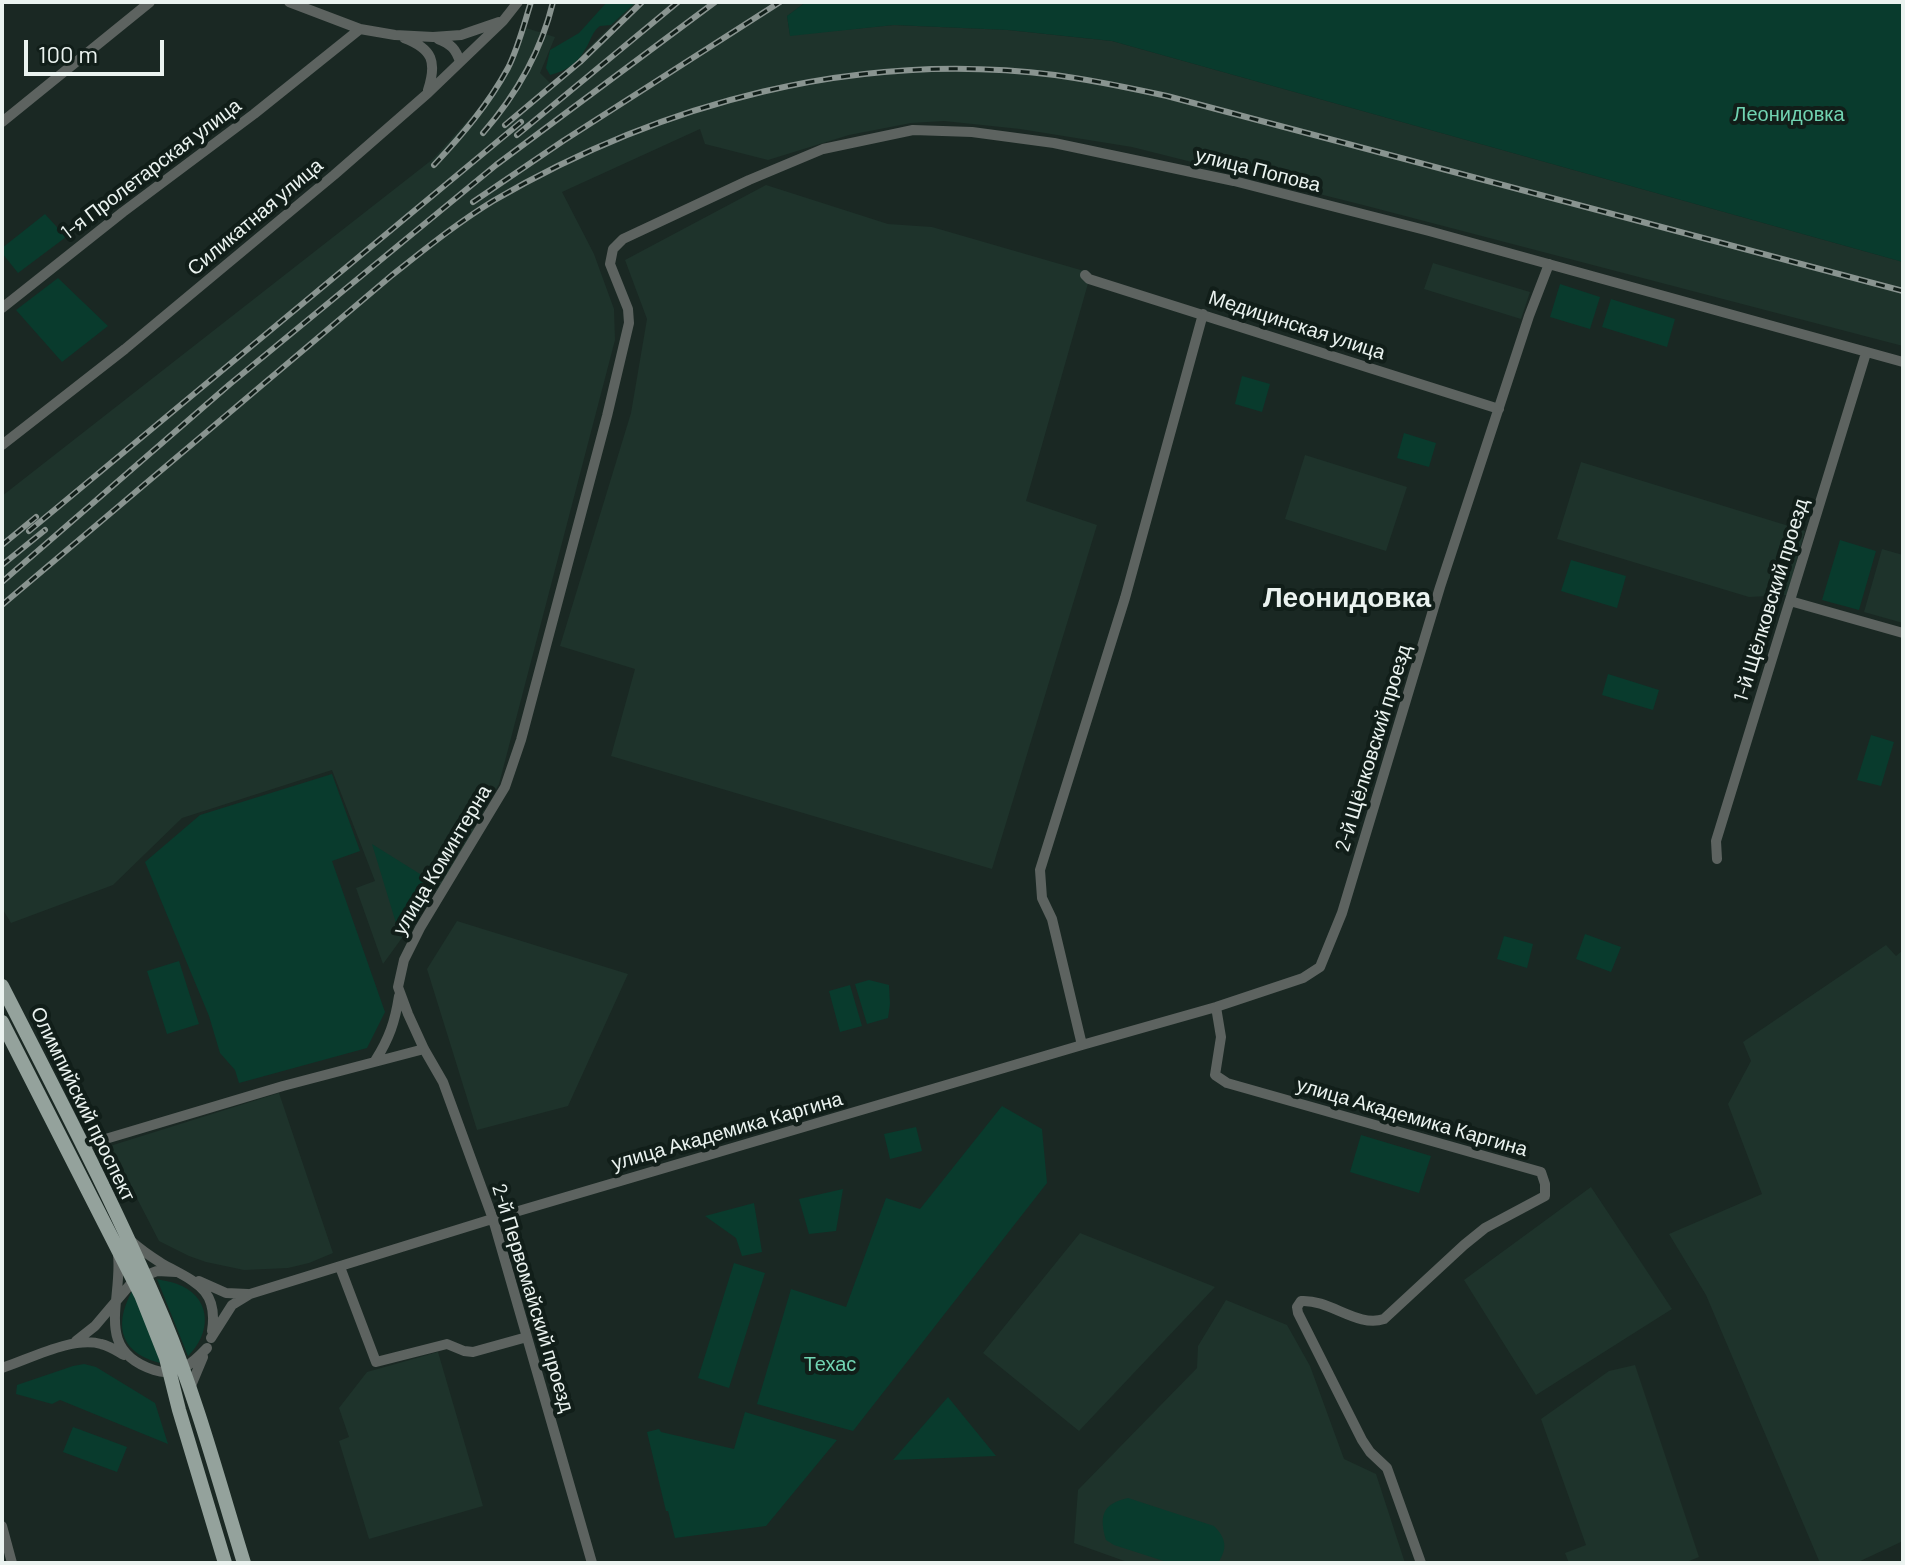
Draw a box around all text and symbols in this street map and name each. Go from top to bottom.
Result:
scale bar [28,24,168,74]
text: 100 m [38,39,98,68]
street label: 1-я Пролетарская улица [56,93,246,245]
park label: Леонидовка [1733,102,1845,126]
street label: улица Попова [1193,143,1323,197]
street label: Силикатная улица [182,153,328,281]
street label: Медицинская улица [1206,285,1388,365]
street label: 1-й Щёлковский проезд [1729,495,1813,705]
district label: Леонидовка [1263,581,1431,615]
street label: 2-й Щёлковский проезд [1330,642,1416,854]
street label: улица Коминтерна [388,781,496,939]
street label: Олимпийский проспект [25,1003,141,1205]
street label: улица Академика Каргина [1294,1072,1530,1162]
street label: улица Академика Каргина [609,1086,845,1176]
street label: 2-й Первомайский проезд [487,1181,579,1415]
park label: Техас [804,1352,856,1376]

